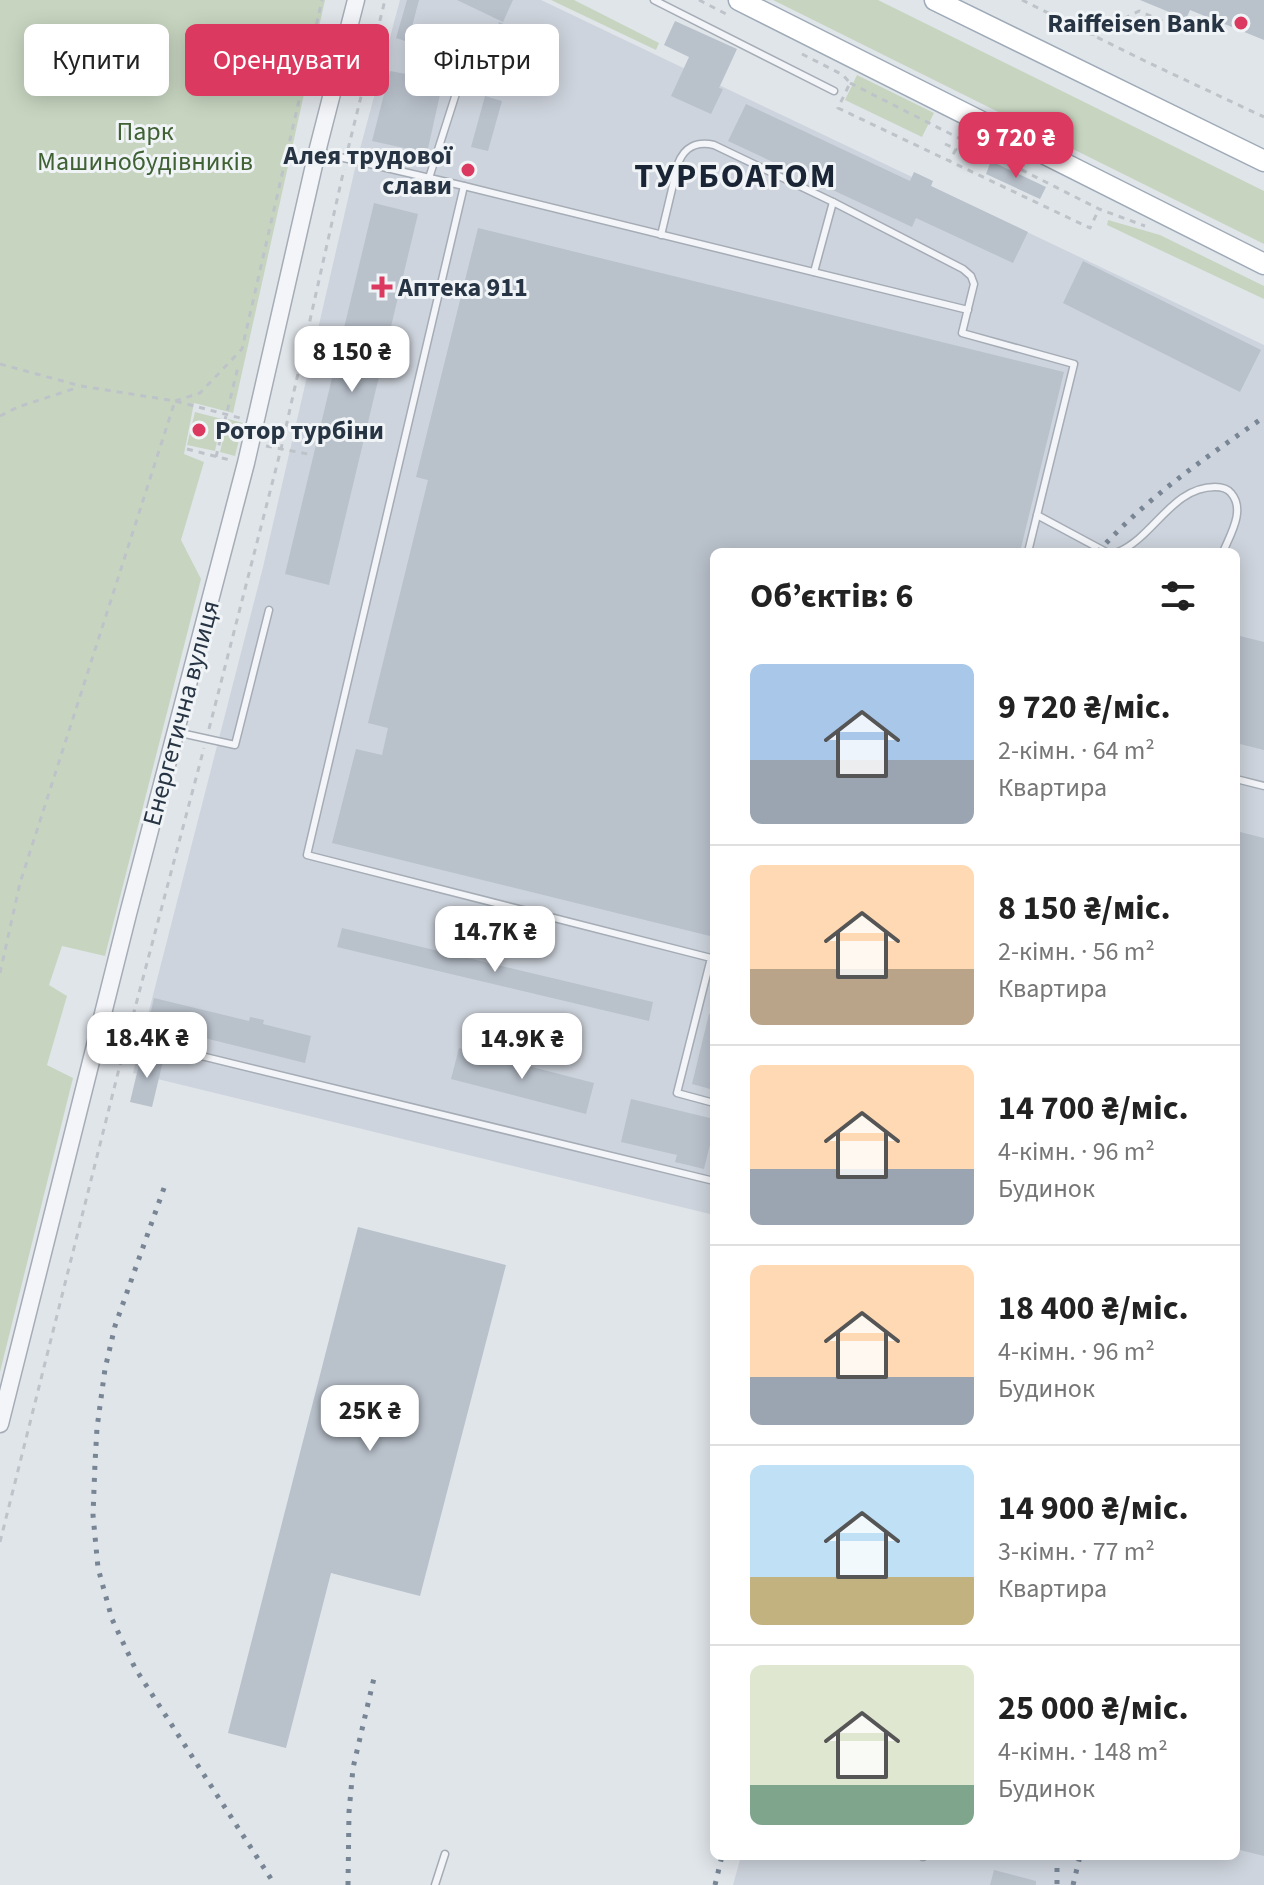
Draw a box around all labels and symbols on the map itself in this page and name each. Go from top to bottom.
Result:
place label: Raiffeisen Bank [1047,5,1226,42]
marker: Raiffeisen Bank [1232,14,1250,32]
pin: 9 720 ₴ [942,112,1090,180]
park label: Парк Машинобудівників [37,113,253,180]
place label: Алея трудової слави [283,137,454,204]
district label: ТУРБОАТОМ [634,152,838,201]
marker: Алея трудової слави [459,161,477,179]
place label: Аптека 911 [397,269,528,306]
marker: Аптека 911 [373,278,391,296]
pin: 8 150 ₴ [278,326,426,394]
place label: Ротор турбіни [215,412,384,449]
marker: Ротор турбіни [190,421,208,439]
street label: Енергетична вулиця [133,596,229,830]
pin: 14.7K ₴ [421,906,569,974]
pin: 18.4K ₴ [73,1012,221,1080]
pin: 14.9K ₴ [448,1013,596,1081]
pin: 25K ₴ [314,1385,426,1453]

